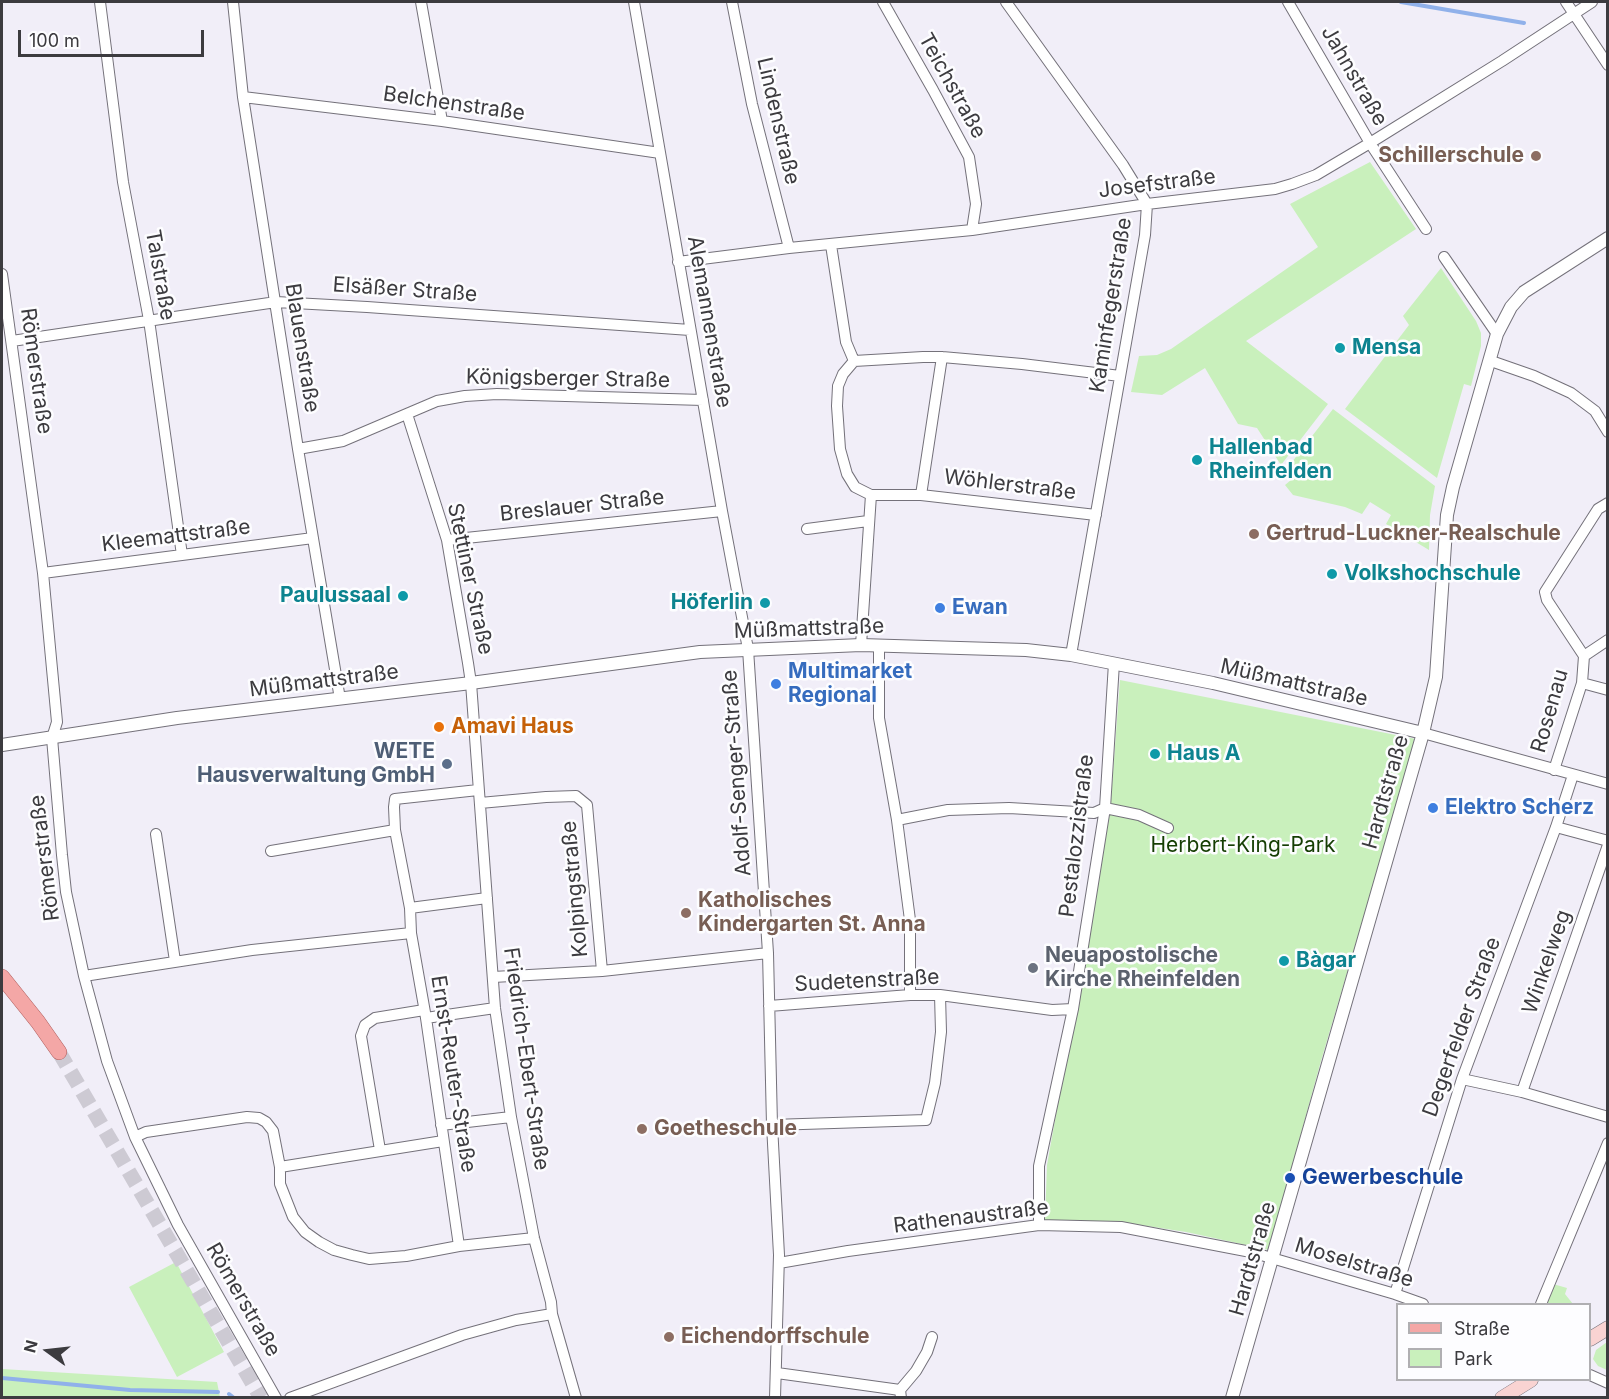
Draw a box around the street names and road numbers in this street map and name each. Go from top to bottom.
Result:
street label: Jahnstraße [1315,21,1393,131]
street label: Teichstraße [913,29,991,143]
street label: Lindenstraße [751,55,805,187]
street label: Belchenstraße [381,82,527,126]
street label: Josefstraße [1097,164,1217,204]
street label: Kaminfegerstraße [1085,216,1137,394]
street label: Talstraße [140,228,180,322]
street label: Alemannenstraße [681,234,737,410]
street label: Elsäßer Straße [332,272,478,308]
street label: Blauenstraße [279,282,325,414]
street label: Römerstraße [15,306,57,436]
street label: Königsberger Straße [466,365,670,393]
street label: Wöhlerstraße [943,464,1077,506]
street label: Breslauer Straße [499,485,665,527]
street label: Stettiner Straße [442,501,498,657]
street label: Kleemattstraße [100,514,252,558]
street label: Müßmattstraße [733,614,885,644]
street label: Müßmattstraße [1218,654,1370,712]
street label: Müßmattstraße [248,659,400,703]
street label: Rosenau [1526,666,1574,756]
street label: Adolf-Senger-Straße [717,669,757,877]
street label: Hardtstraße [1358,732,1414,852]
street label: Pestalozzistraße [1055,753,1099,919]
street label: Römerstraße [25,793,65,923]
street label: Kolpingstraße [556,820,594,958]
street label: Winkelweg [1517,907,1577,1017]
street label: Degerfelder Straße [1418,934,1506,1120]
street label: Friedrich-Ebert-Straße [498,946,554,1172]
street label: Sudetenstraße [794,965,940,997]
street label: Ernst-Reuter-Straße [425,974,481,1174]
street label: Rathenaustraße [892,1195,1050,1239]
street label: Hardtstraße [1225,1199,1281,1319]
street label: Moselstraße [1292,1233,1416,1293]
street label: Römerstraße [200,1239,286,1361]

